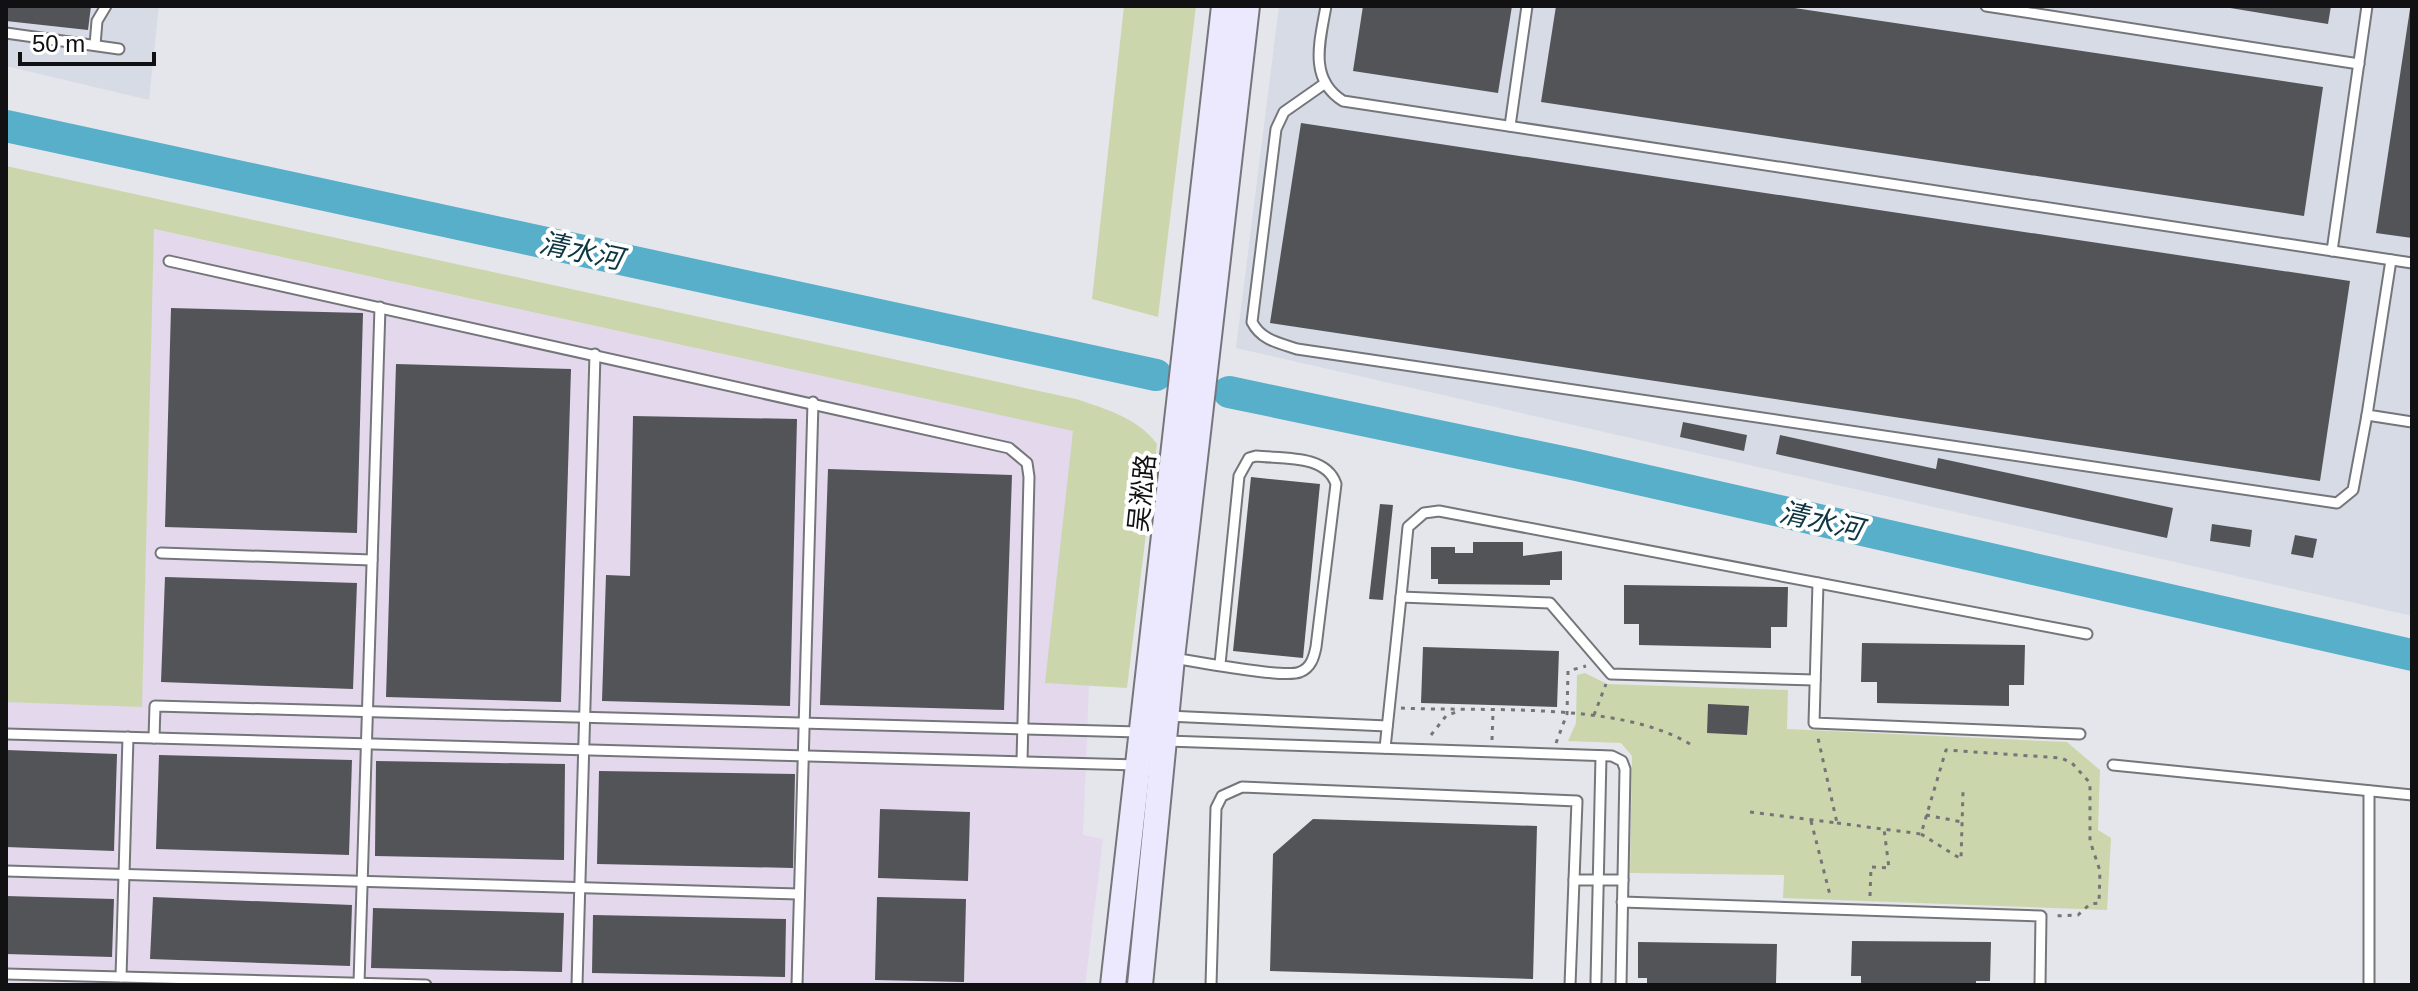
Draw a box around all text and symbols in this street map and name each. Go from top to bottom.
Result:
scale bar [20,16,154,66]
text: 50 m [32,30,85,57]
water label: 清水河 [537,227,630,276]
street label: 吴淞路 [1123,453,1161,533]
water label: 清水河 [1777,496,1870,547]

